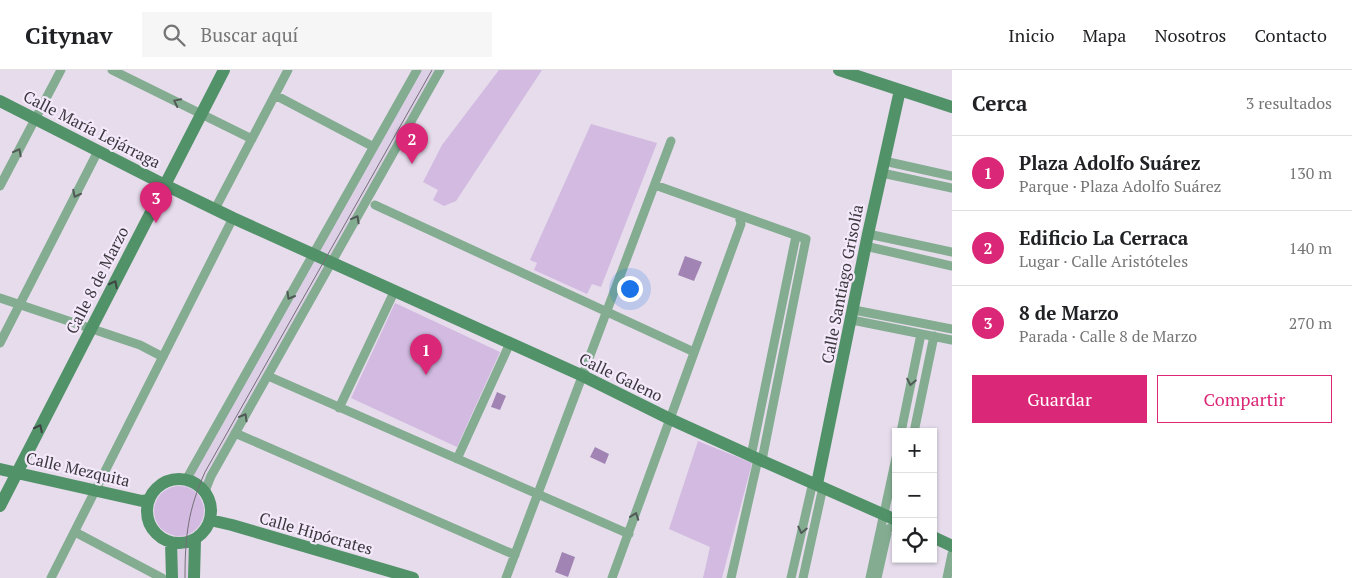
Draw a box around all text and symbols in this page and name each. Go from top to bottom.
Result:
search box [142,12,492,57]
text: Citynav [25,19,112,51]
icon: search [160,21,188,49]
text: Buscar aquí [200,22,298,47]
text: Inicio [1008,23,1054,47]
text: Mapa [1082,23,1126,47]
text: Nosotros [1154,23,1226,47]
text: Contacto [1254,23,1327,47]
street label: Calle María Lejárraga [20,85,164,173]
text: Cerca [972,89,1027,117]
text: 3 resultados [1246,92,1332,114]
one-way arrow [173,98,182,108]
pin: 2 [396,123,428,164]
one-way arrow [12,148,22,157]
text: Plaza Adolfo Suárez [1019,150,1201,175]
text: 1 [983,162,993,184]
text: 130 m [1289,162,1332,184]
text: Parque · Plaza Adolfo Suárez [1019,175,1221,197]
pin: 3 [140,182,172,223]
one-way arrow [72,189,82,198]
street label: Calle Santiago Grisolía [816,203,868,365]
one-way arrow [350,215,360,224]
street label: Calle 8 de Marzo [60,222,134,337]
text: Edificio La Cerraca [1019,225,1188,250]
text: 2 [983,237,993,259]
text: 140 m [1289,237,1332,259]
text: Lugar · Calle Aristóteles [1019,250,1188,272]
your location [617,276,643,302]
one-way arrow [108,280,118,289]
one-way arrow [286,290,296,299]
text: 8 de Marzo [1019,300,1119,325]
text: 3 [983,312,993,334]
text: 270 m [1289,312,1332,334]
text: Parada · Calle 8 de Marzo [1019,325,1197,347]
pin: 1 [410,334,442,375]
street label: Calle Galeno [576,347,667,407]
button: Guardar [972,375,1147,423]
button: Compartir [1157,375,1332,423]
one-way arrow [906,377,917,386]
one-way arrow [238,414,248,423]
one-way arrow [33,424,44,433]
map controls [892,428,937,563]
button: + [892,428,937,473]
street label: Calle Mezquita [24,446,132,492]
button: − [892,473,937,518]
street label: Calle Hipócrates [257,506,375,560]
one-way arrow [629,512,639,521]
button: locate [892,518,937,563]
one-way arrow [797,526,808,534]

